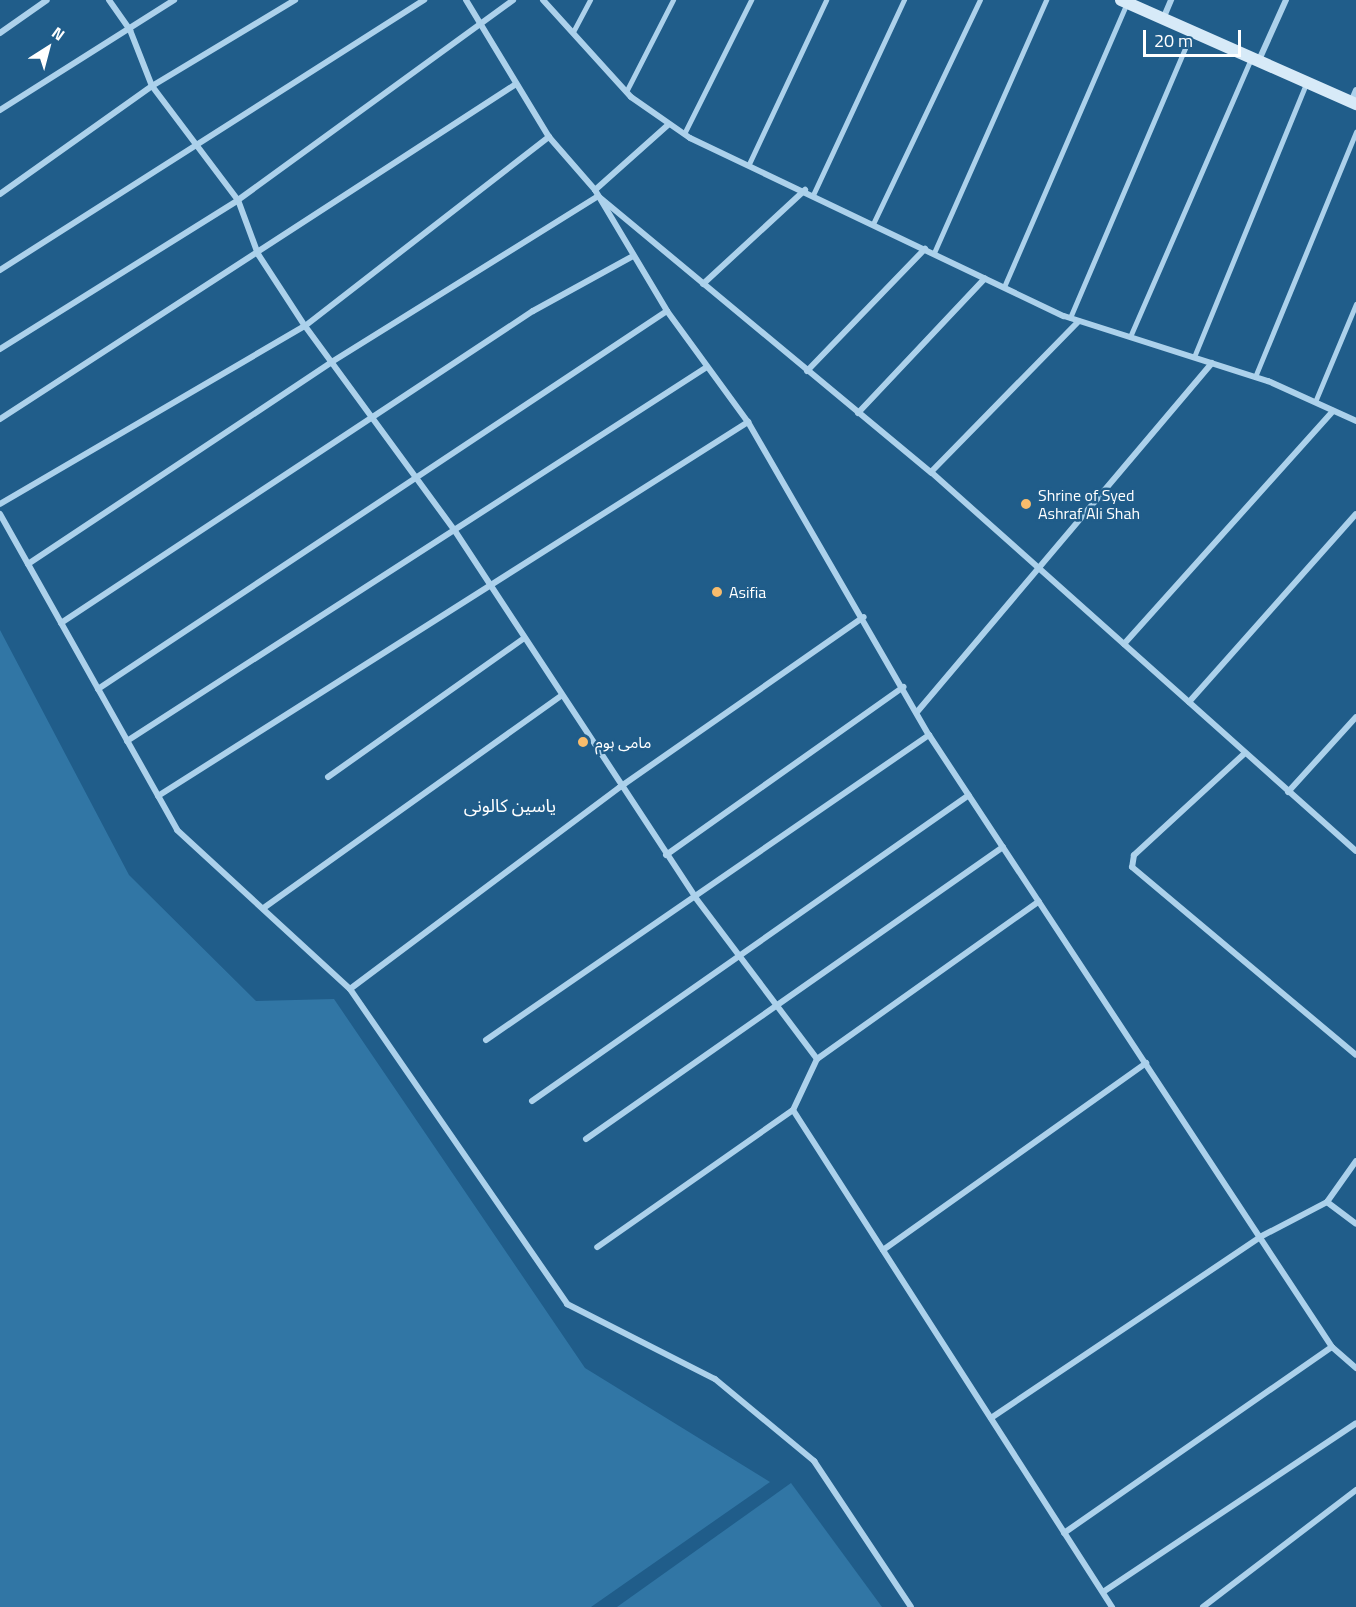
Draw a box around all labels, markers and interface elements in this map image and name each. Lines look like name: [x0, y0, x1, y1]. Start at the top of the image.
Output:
north arrow: [18, 18, 78, 78]
scale bar: [1146, 18, 1244, 56]
text: N: [47, 20, 70, 46]
text: 20 m: [1154, 27, 1193, 54]
place label: Shrine of Syed Ashraf Ali Shah: [1038, 485, 1140, 523]
marker: Shrine of Syed Ashraf Ali Shah: [1019, 497, 1033, 511]
place label: Asifia: [729, 582, 766, 602]
marker: Asifia: [710, 585, 724, 599]
place label: مامی ہوم: [595, 732, 651, 752]
marker: مامی ہوم: [576, 735, 590, 749]
district label: یاسین کالونی: [464, 795, 556, 817]

